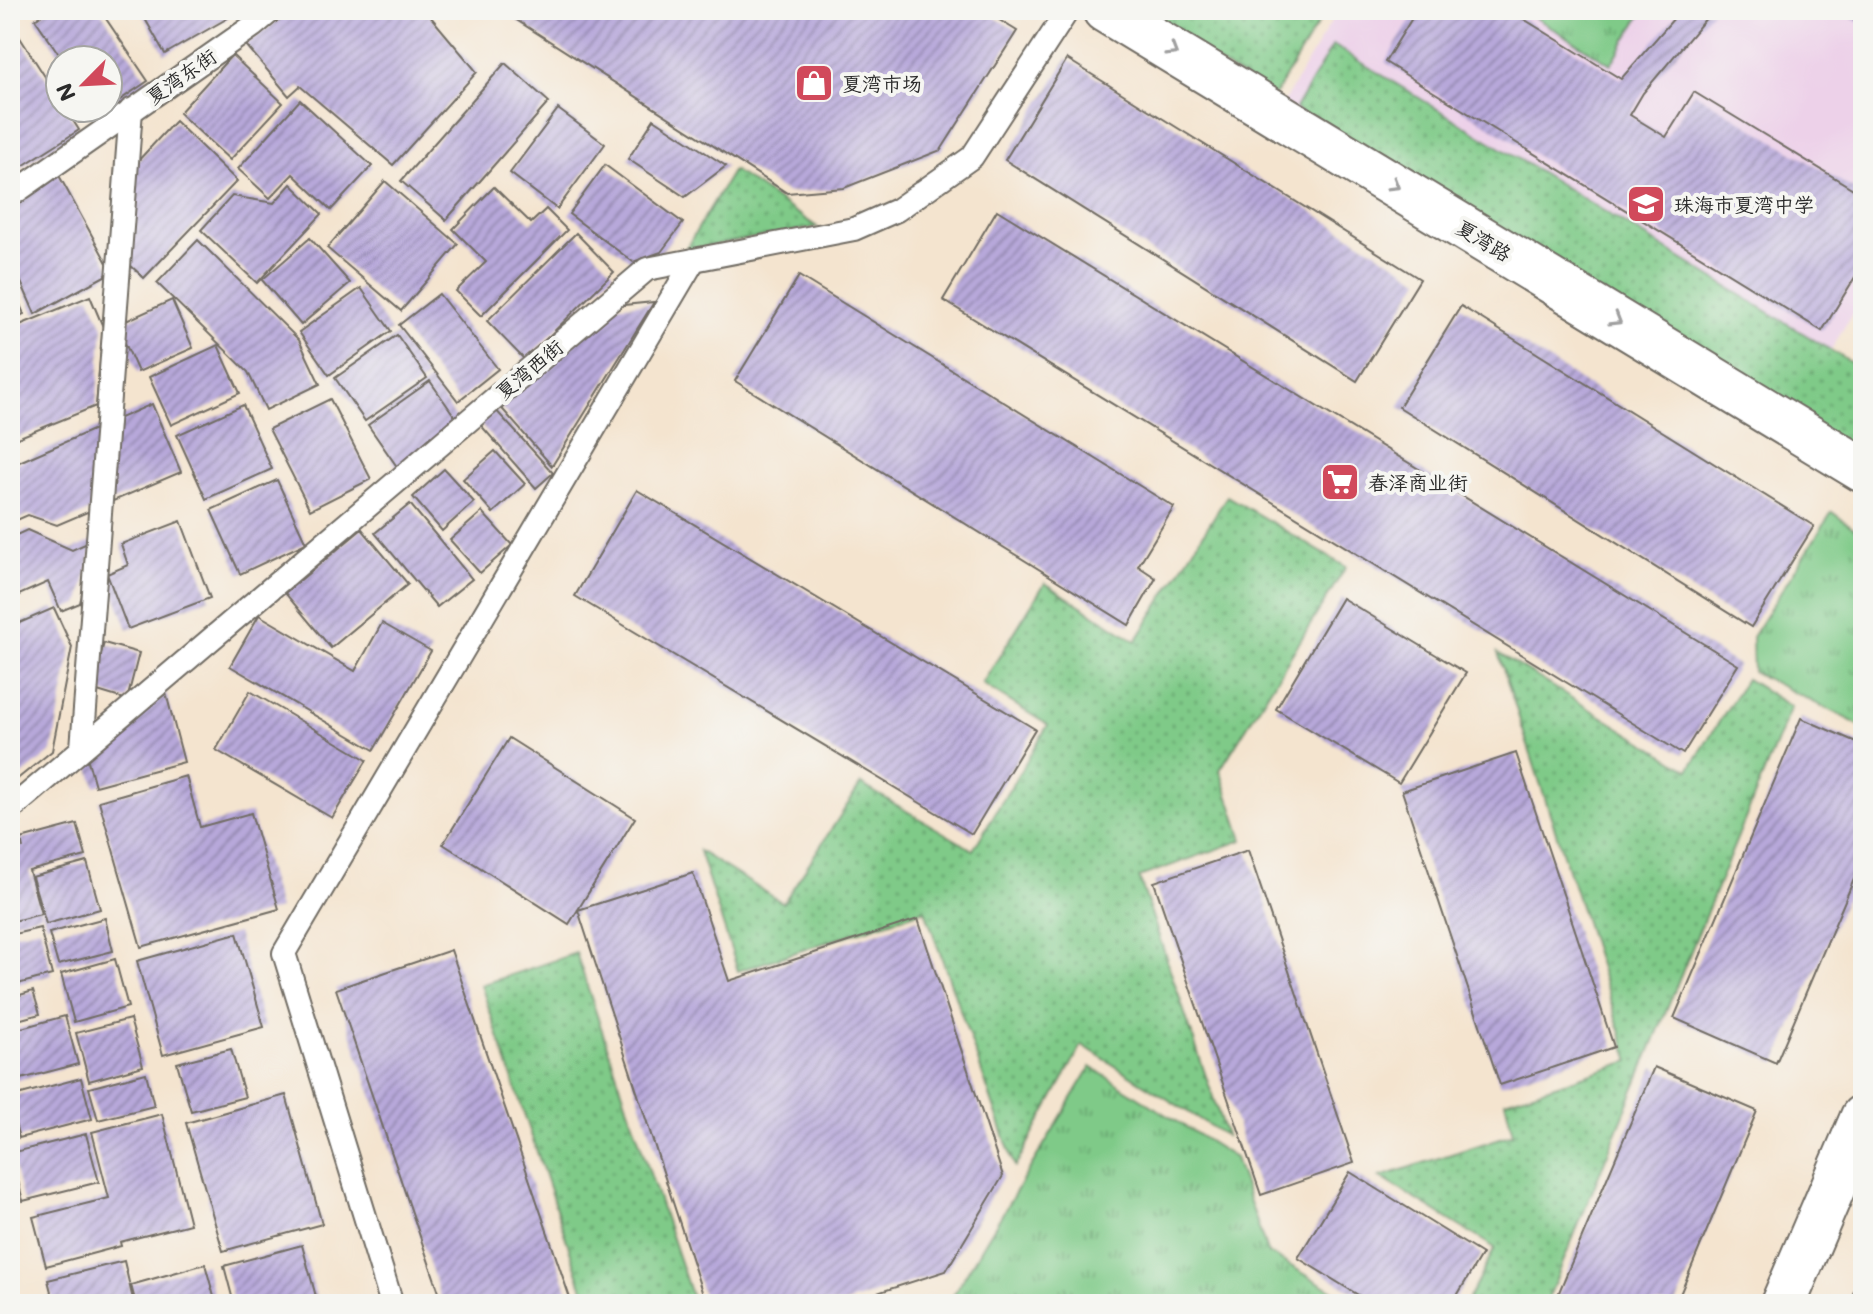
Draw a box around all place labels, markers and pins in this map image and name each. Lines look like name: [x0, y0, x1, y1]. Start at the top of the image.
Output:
shop icon: 夏湾市场: [793, 62, 835, 104]
place label: 夏湾市场: [842, 70, 922, 96]
school or university icon: 珠海市夏湾中学: [1625, 183, 1667, 225]
place label: 珠海市夏湾中学: [1674, 191, 1814, 217]
supermarket icon: 春泽商业街: [1319, 461, 1361, 503]
place label: 春泽商业街: [1368, 469, 1468, 495]

